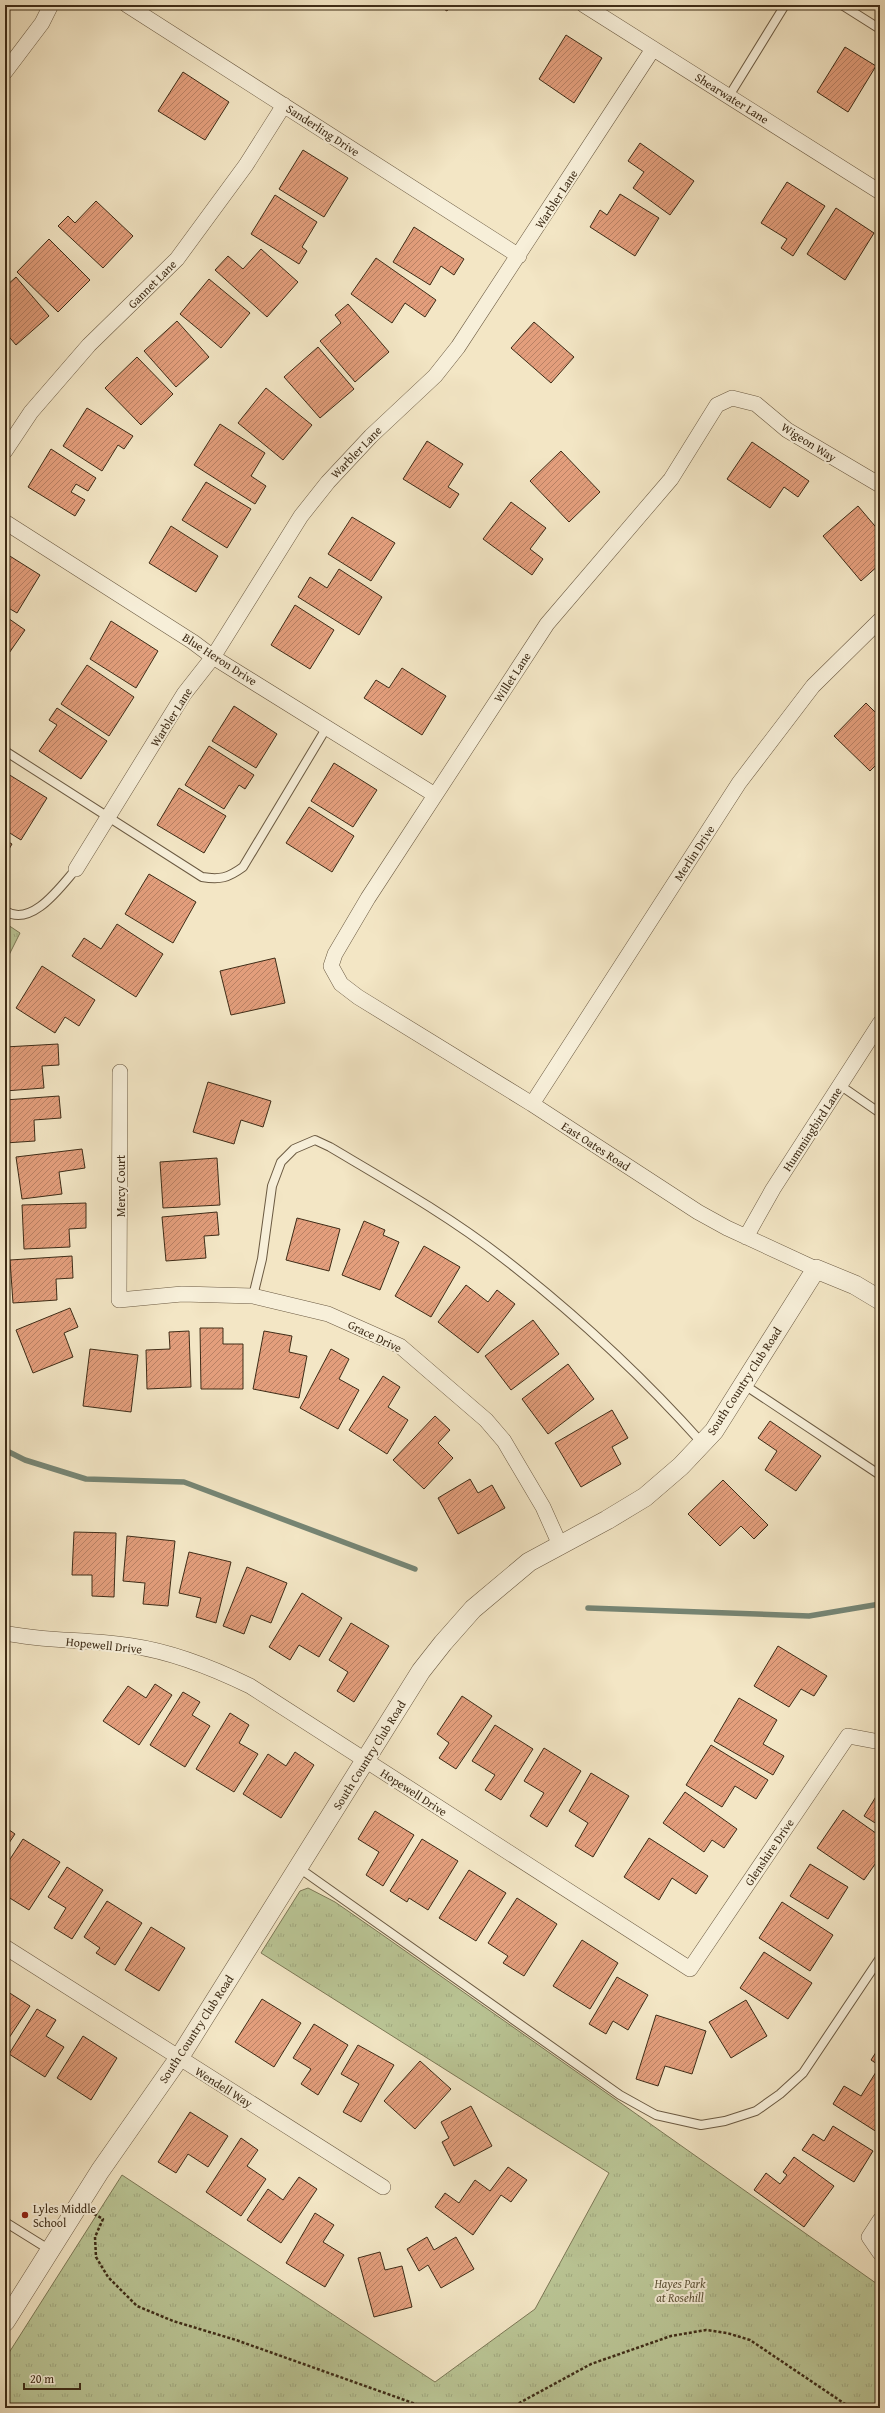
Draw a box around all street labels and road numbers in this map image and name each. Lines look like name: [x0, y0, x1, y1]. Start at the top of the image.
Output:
street label: Shearwater Lane: [692, 68, 773, 128]
street label: Sanderling Drive: [283, 100, 363, 160]
street label: Warbler Lane: [531, 166, 582, 232]
street label: Gannet Lane: [124, 256, 180, 312]
street label: Wigeon Way: [778, 418, 840, 466]
street label: Warbler Lane: [327, 422, 386, 482]
street label: Blue Heron Drive: [179, 629, 261, 690]
street label: Willet Lane: [489, 648, 535, 705]
street label: Warbler Lane: [146, 684, 196, 750]
street label: Merlin Drive: [670, 821, 719, 884]
street label: Hummingbird Lane: [778, 1083, 846, 1175]
street label: East Oates Road: [558, 1117, 634, 1175]
street label: Mercy Court: [112, 1154, 129, 1217]
street label: Grace Drive: [345, 1316, 405, 1357]
street label: South Country Club Road: [703, 1323, 786, 1439]
street label: Hopewell Drive: [65, 1633, 143, 1657]
street label: South Country Club Road: [328, 1697, 410, 1813]
street label: Hopewell Drive: [377, 1764, 451, 1820]
street label: Glenshire Drive: [740, 1815, 798, 1889]
street label: South Country Club Road: [155, 1971, 238, 2087]
street label: Wendell Way: [192, 2063, 256, 2111]

